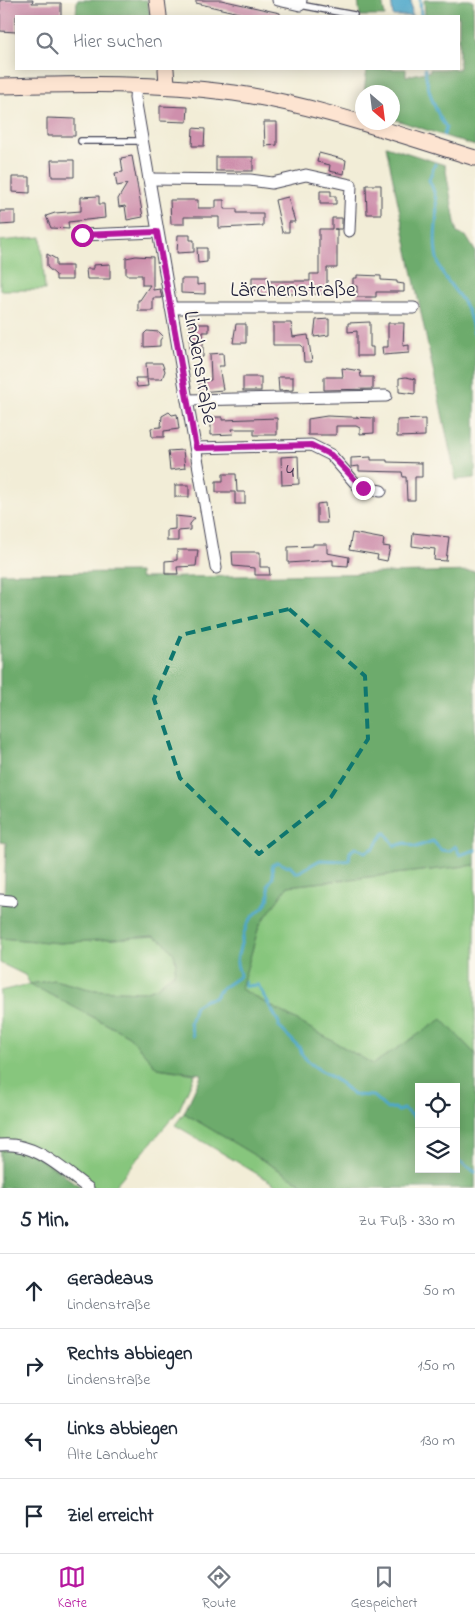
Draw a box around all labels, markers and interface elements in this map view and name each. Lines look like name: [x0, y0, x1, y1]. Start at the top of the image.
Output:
search box: [15, 15, 460, 70]
icon: search: [33, 29, 61, 57]
text: Hier suchen: [73, 29, 162, 56]
north arrow: [355, 85, 400, 130]
route start: [71, 224, 94, 247]
street label: Lärchenstraße: [230, 275, 356, 307]
street label: Lindenstraße: [173, 308, 225, 427]
house number: 4: [286, 458, 294, 487]
route end: [352, 477, 375, 500]
map controls: [415, 1083, 460, 1173]
button: locate: [415, 1083, 460, 1128]
button: layers: [415, 1128, 460, 1173]
text: 5 Min.: [20, 1206, 68, 1236]
text: Zu Fuß · 330 m: [358, 1209, 455, 1233]
text: Geradeaus: [67, 1266, 154, 1293]
icon: ahead: [20, 1277, 48, 1305]
text: 50 m: [423, 1279, 455, 1303]
text: Lindenstraße: [67, 1293, 150, 1317]
text: Rechts abbiegen: [67, 1341, 192, 1368]
icon: right: [20, 1352, 48, 1380]
text: 150 m: [417, 1354, 455, 1378]
text: Lindenstraße: [67, 1368, 150, 1392]
text: Links abbiegen: [67, 1416, 178, 1443]
icon: left: [20, 1427, 48, 1455]
text: 130 m: [420, 1429, 455, 1453]
text: Alte Landwehr: [67, 1443, 158, 1467]
icon: arrive: [20, 1502, 48, 1530]
text: Ziel erreicht: [67, 1503, 154, 1530]
tab: Karte: [57, 1563, 87, 1614]
tab: Route: [202, 1563, 236, 1614]
tab: Gespeichert: [351, 1563, 418, 1614]

